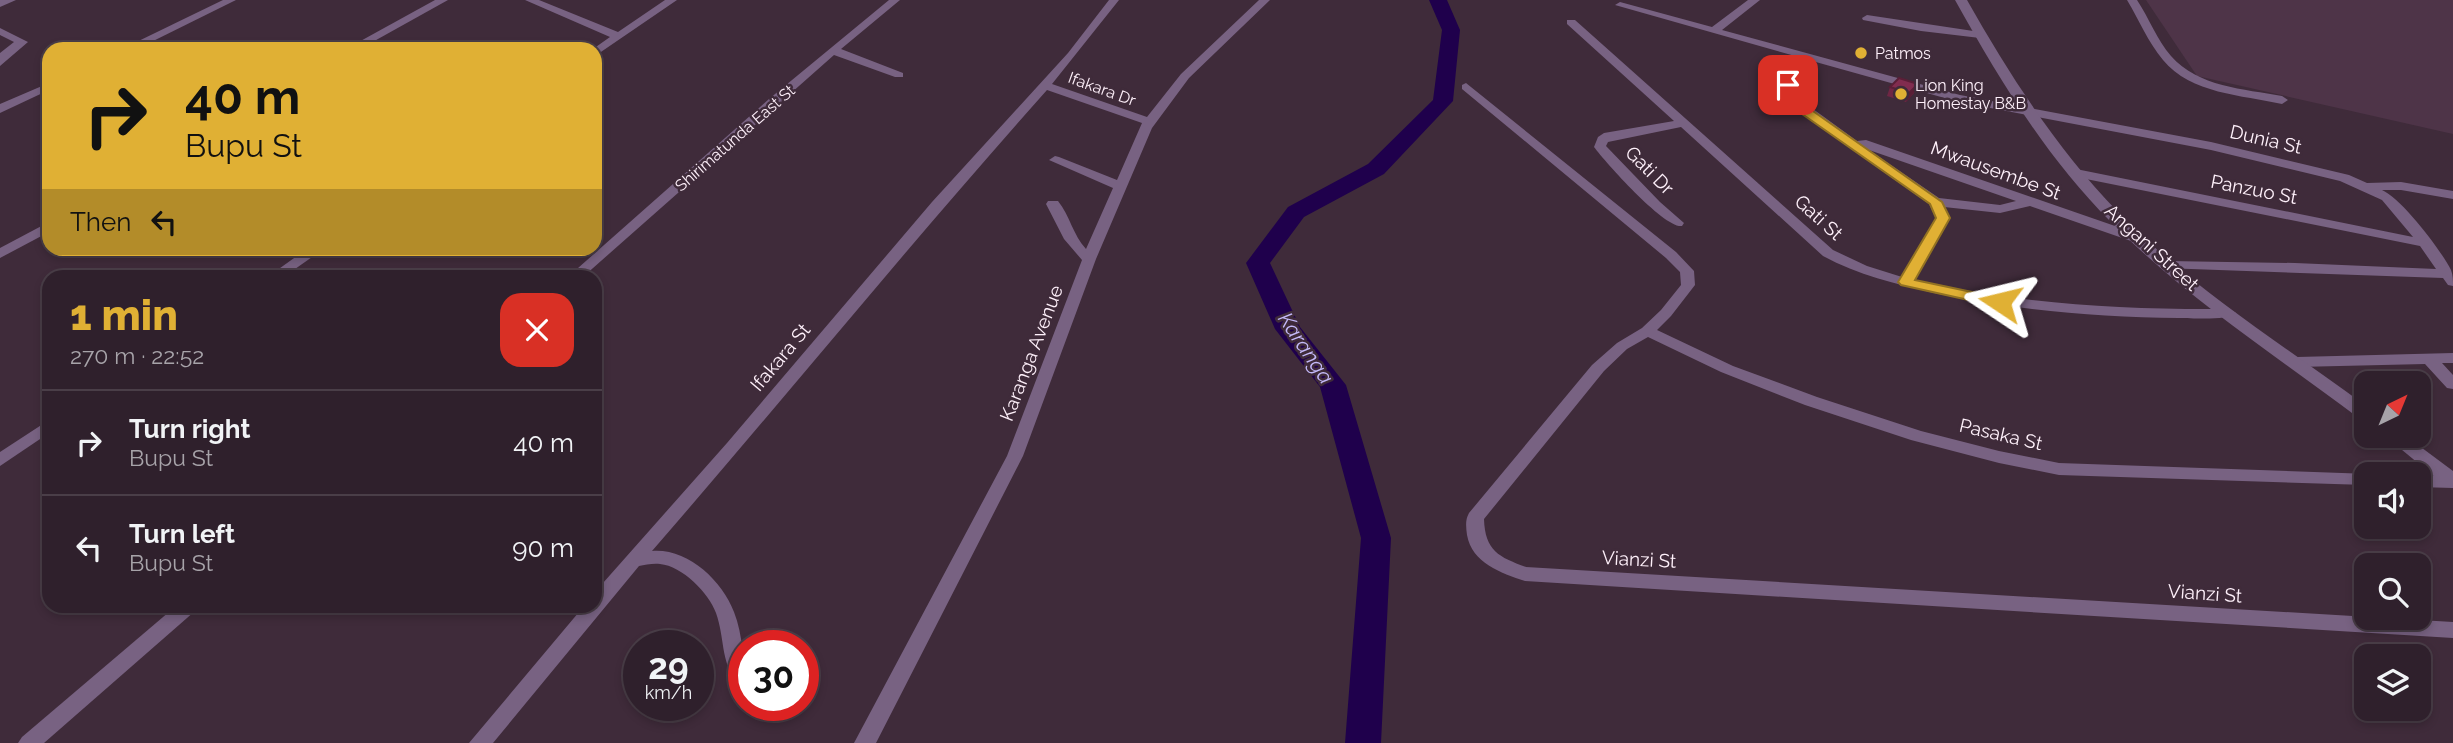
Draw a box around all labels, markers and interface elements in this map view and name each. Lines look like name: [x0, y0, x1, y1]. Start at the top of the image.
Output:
place label: Patmos: [1875, 44, 1931, 63]
marker: Patmos: [1853, 45, 1869, 61]
pin: [1758, 55, 1818, 115]
icon: arrive: [1769, 66, 1807, 104]
text: 40 m: [185, 68, 300, 125]
street label: Ifakara Dr: [1066, 68, 1139, 110]
icon: right: [70, 70, 161, 161]
place label: Lion King Homestay B&B: [1915, 76, 2026, 113]
street label: Shirimatunda East St: [671, 80, 799, 195]
marker: Lion King Homestay B&B: [1893, 86, 1909, 102]
street label: Dunia St: [2228, 120, 2305, 158]
text: Bupu St: [185, 127, 302, 164]
street label: Mwausembe St: [1928, 136, 2065, 204]
street label: Gati Dr: [1621, 141, 1679, 199]
street label: Panzuo St: [2209, 170, 2300, 208]
street label: Gati St: [1790, 190, 1848, 245]
street label: Angani Street: [2101, 199, 2204, 295]
icon: left: [145, 203, 183, 241]
text: Then: [70, 207, 131, 237]
position arrow: [1963, 265, 2037, 339]
street label: Karanga Avenue: [995, 282, 1067, 424]
text: 1 min: [70, 291, 178, 340]
button: close: [500, 293, 574, 367]
water label: Karanga: [1273, 307, 1339, 389]
street label: Ifakara St: [746, 318, 815, 395]
text: 270 m · 22:52: [70, 342, 204, 369]
north arrow: [2354, 371, 2431, 448]
map controls: [2354, 371, 2431, 721]
text: Turn right: [129, 414, 250, 444]
street label: Pasaka St: [1957, 414, 2045, 454]
icon: right: [70, 424, 108, 462]
text: 40 m: [513, 428, 574, 458]
text: Bupu St: [129, 444, 213, 471]
button: sound: [2354, 462, 2431, 539]
text: Turn left: [129, 519, 235, 549]
icon: left: [70, 529, 108, 567]
text: 90 m: [512, 533, 574, 563]
street label: Vianzi St: [1601, 546, 1677, 572]
text: Bupu St: [129, 549, 213, 576]
button: search: [2354, 553, 2431, 630]
street label: Vianzi St: [2167, 579, 2244, 607]
speed limit sign: 30: [728, 630, 819, 721]
button: layers: [2354, 644, 2431, 721]
text: 29: [648, 646, 689, 687]
text: km/h: [645, 682, 692, 703]

